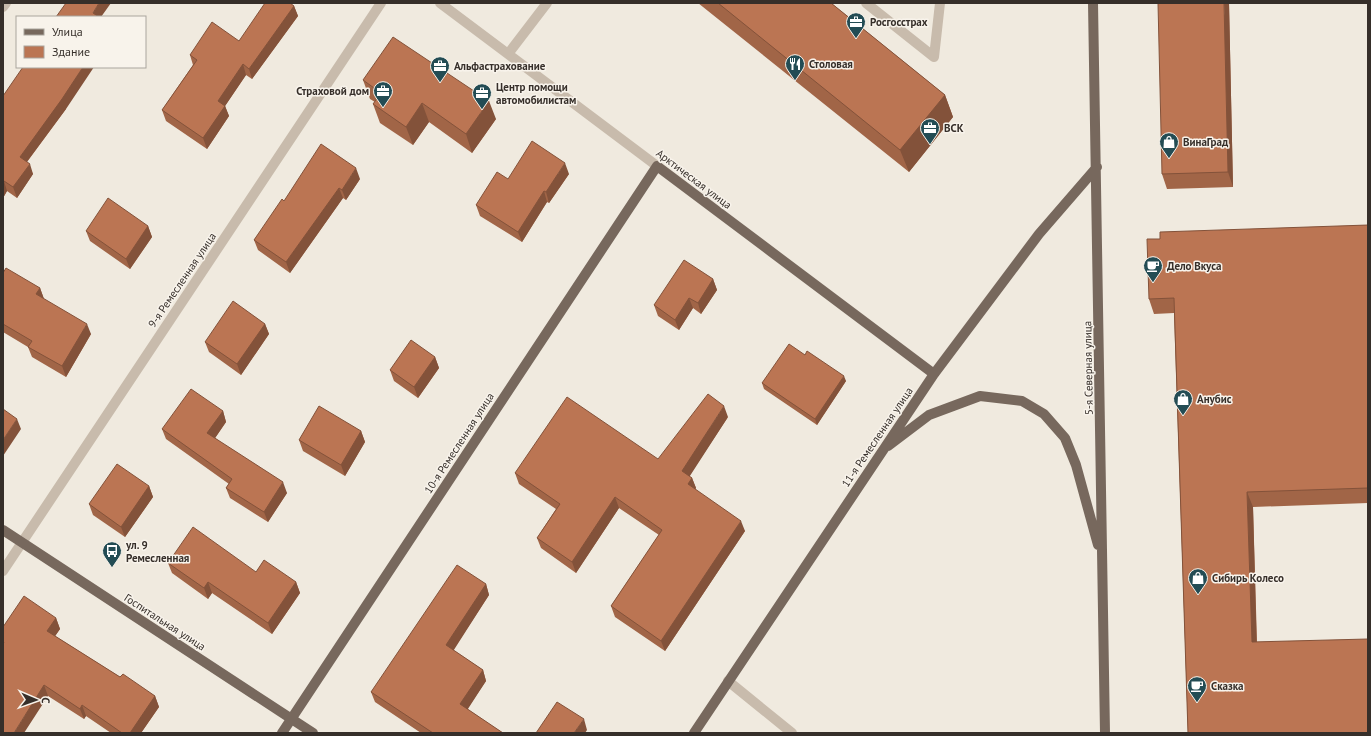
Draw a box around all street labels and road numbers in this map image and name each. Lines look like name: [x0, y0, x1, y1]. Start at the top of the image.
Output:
street label: Арктическая улица: [654, 146, 734, 212]
street label: 9-я Ремесленная улица: [145, 230, 219, 330]
street label: 5-я Северная улица: [1080, 321, 1096, 415]
street label: 11-я Ремесленная улица: [838, 384, 916, 490]
street label: 10-я Ремесленная улица: [421, 390, 497, 496]
street label: Госпитальная улица: [122, 590, 208, 654]

